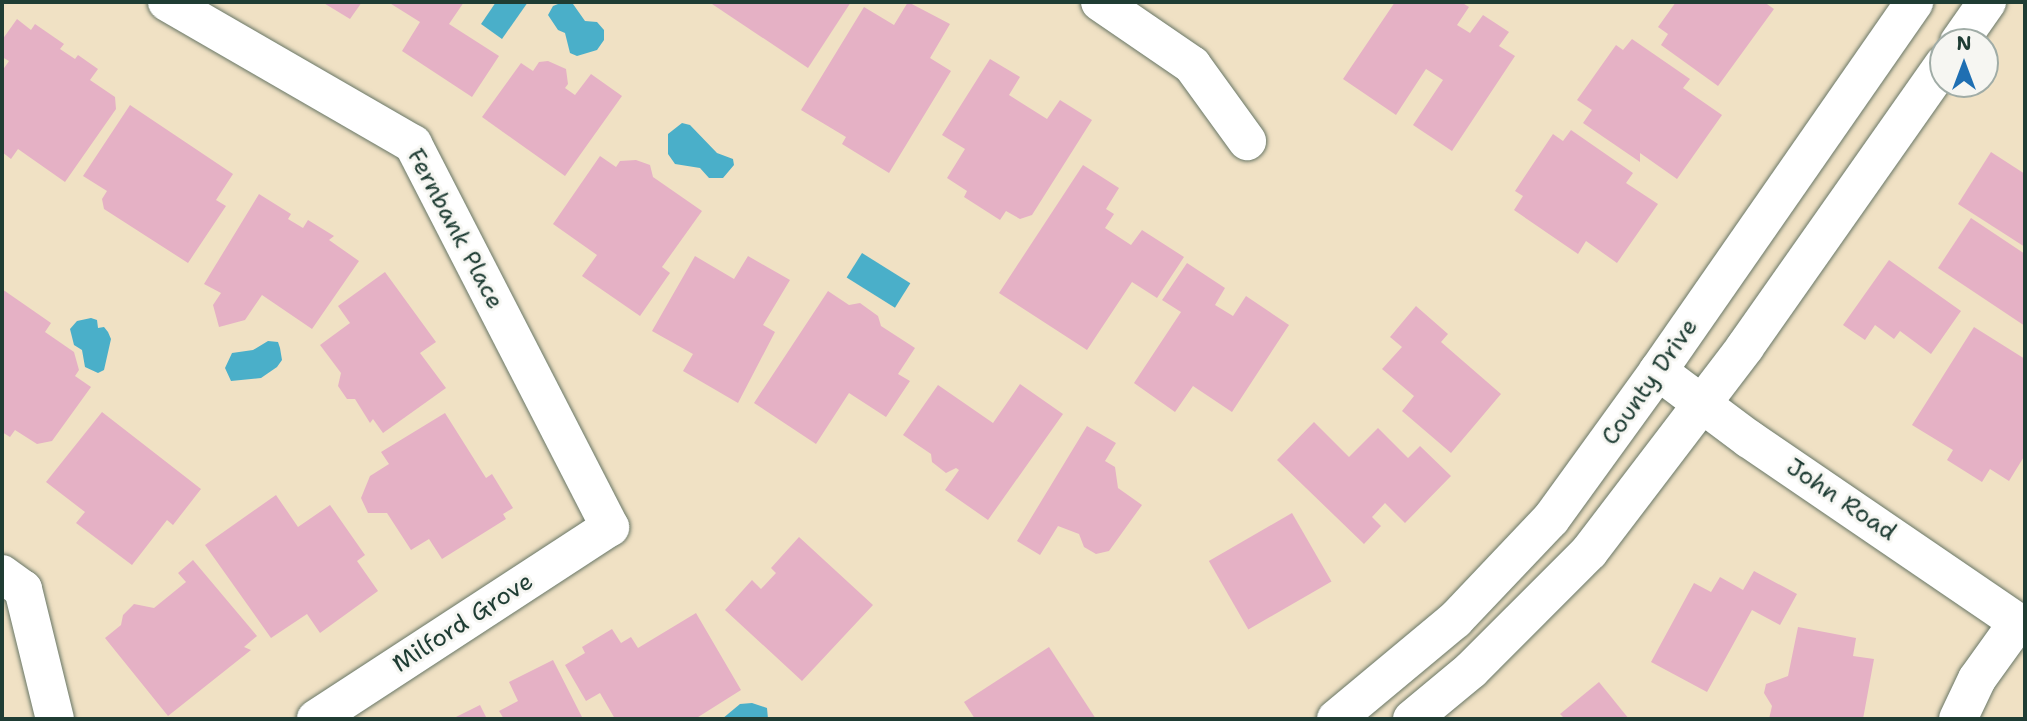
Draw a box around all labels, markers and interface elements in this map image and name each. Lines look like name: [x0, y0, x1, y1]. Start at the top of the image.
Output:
north arrow: [1929, 28, 1999, 98]
text: N: [1956, 31, 1972, 56]
street label: Fernbank Place: [401, 144, 509, 314]
street label: County Drive: [1596, 313, 1704, 451]
street label: John Road: [1781, 453, 1901, 547]
street label: Milford Grove: [388, 567, 538, 679]

